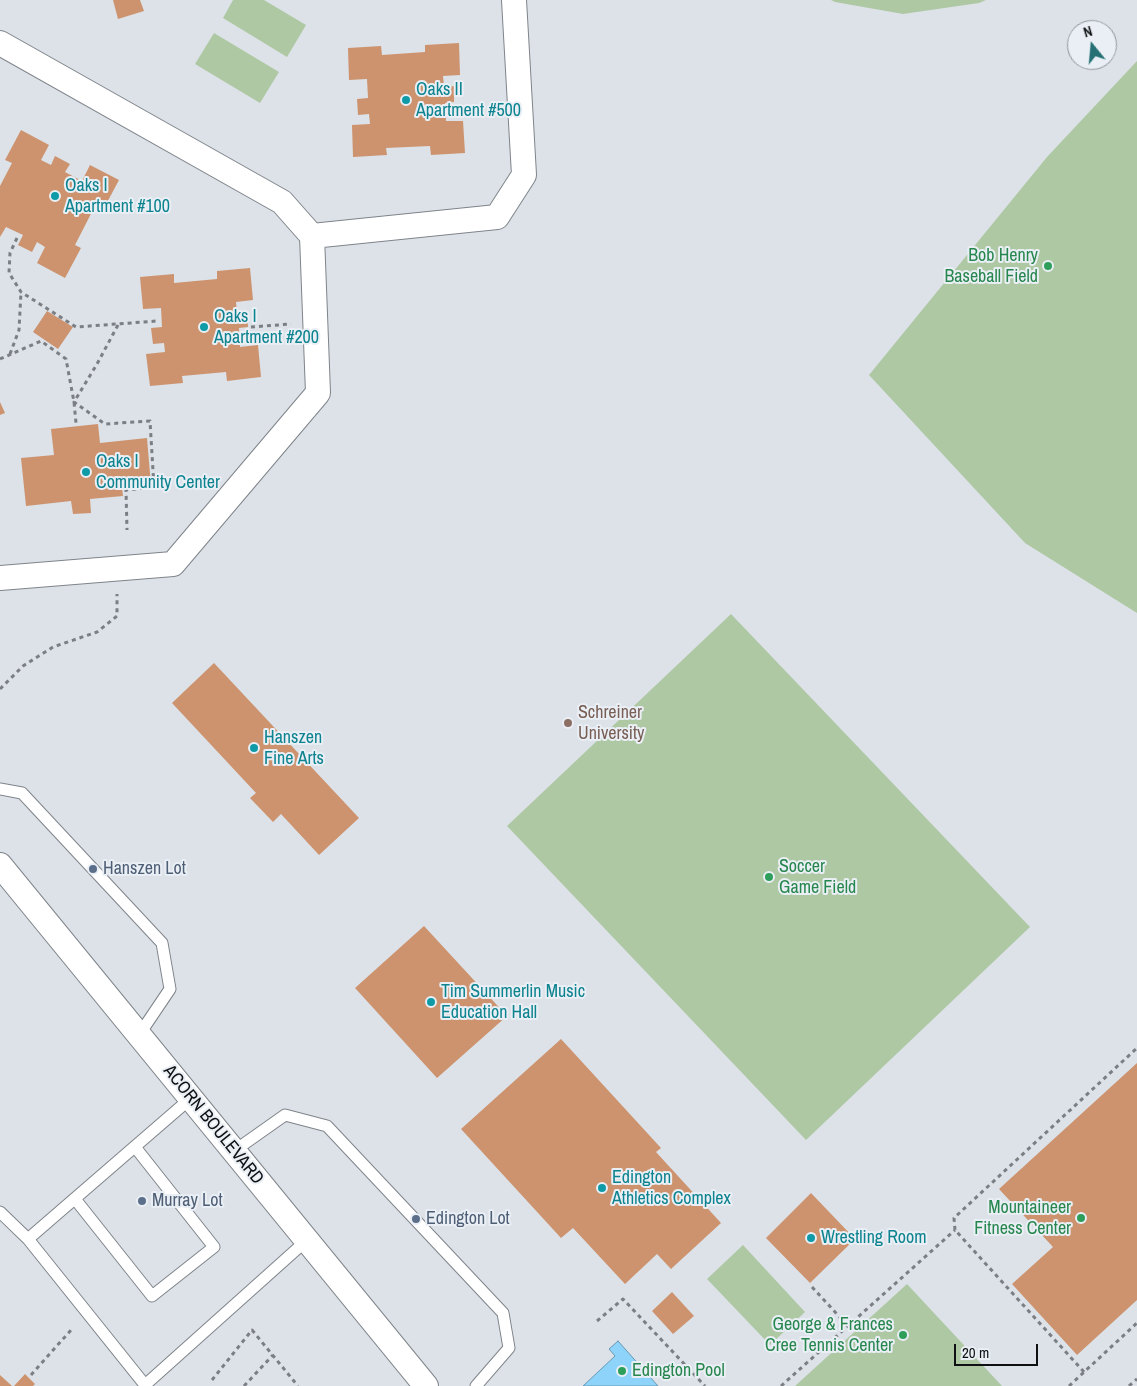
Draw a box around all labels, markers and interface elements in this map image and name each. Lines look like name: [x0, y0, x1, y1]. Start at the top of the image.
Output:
north arrow: [1067, 20, 1117, 70]
text: N: [1081, 22, 1094, 41]
place label: Oaks II Apartment #500: [416, 79, 521, 122]
marker: Oaks II Apartment #500: [400, 94, 412, 106]
place label: Oaks I Apartment #100: [65, 175, 170, 218]
marker: Oaks I Apartment #100: [49, 190, 61, 202]
place label: Bob Henry Baseball Field: [944, 245, 1038, 288]
marker: Bob Henry Baseball Field: [1042, 260, 1054, 272]
place label: Oaks I Apartment #200: [214, 306, 319, 348]
marker: Oaks I Apartment #200: [198, 321, 210, 333]
place label: Oaks I Community Center: [96, 451, 220, 494]
marker: Oaks I Community Center: [80, 466, 92, 478]
place label: Schreiner University: [578, 702, 644, 744]
marker: Schreiner University: [562, 717, 574, 729]
place label: Hanszen Fine Arts: [264, 727, 324, 770]
marker: Hanszen Fine Arts: [248, 742, 260, 754]
place label: Soccer Game Field: [779, 856, 856, 899]
place label: Hanszen Lot: [103, 858, 186, 880]
marker: Hanszen Lot: [87, 863, 99, 875]
marker: Soccer Game Field: [763, 871, 775, 883]
place label: Tim Summerlin Music Education Hall: [441, 981, 585, 1024]
marker: Tim Summerlin Music Education Hall: [425, 996, 437, 1008]
street label: ACORN BOULEVARD: [158, 1061, 268, 1189]
place label: Edington Athletics Complex: [612, 1167, 731, 1210]
marker: Edington Athletics Complex: [596, 1182, 608, 1194]
place label: Murray Lot: [152, 1190, 223, 1212]
marker: Murray Lot: [136, 1195, 148, 1207]
place label: Mountaineer Fitness Center: [974, 1197, 1071, 1240]
place label: Edington Lot: [426, 1208, 510, 1230]
marker: Mountaineer Fitness Center: [1075, 1212, 1087, 1224]
marker: Edington Lot: [410, 1213, 422, 1225]
place label: Wrestling Room: [821, 1227, 927, 1249]
marker: Wrestling Room: [805, 1232, 817, 1244]
place label: George & Frances Cree Tennis Center: [765, 1314, 893, 1356]
marker: George & Frances Cree Tennis Center: [897, 1329, 909, 1341]
scale bar: [957, 1334, 1041, 1366]
text: 20 m: [962, 1342, 989, 1363]
place label: Edington Pool: [632, 1360, 725, 1382]
marker: Edington Pool: [616, 1365, 628, 1377]

